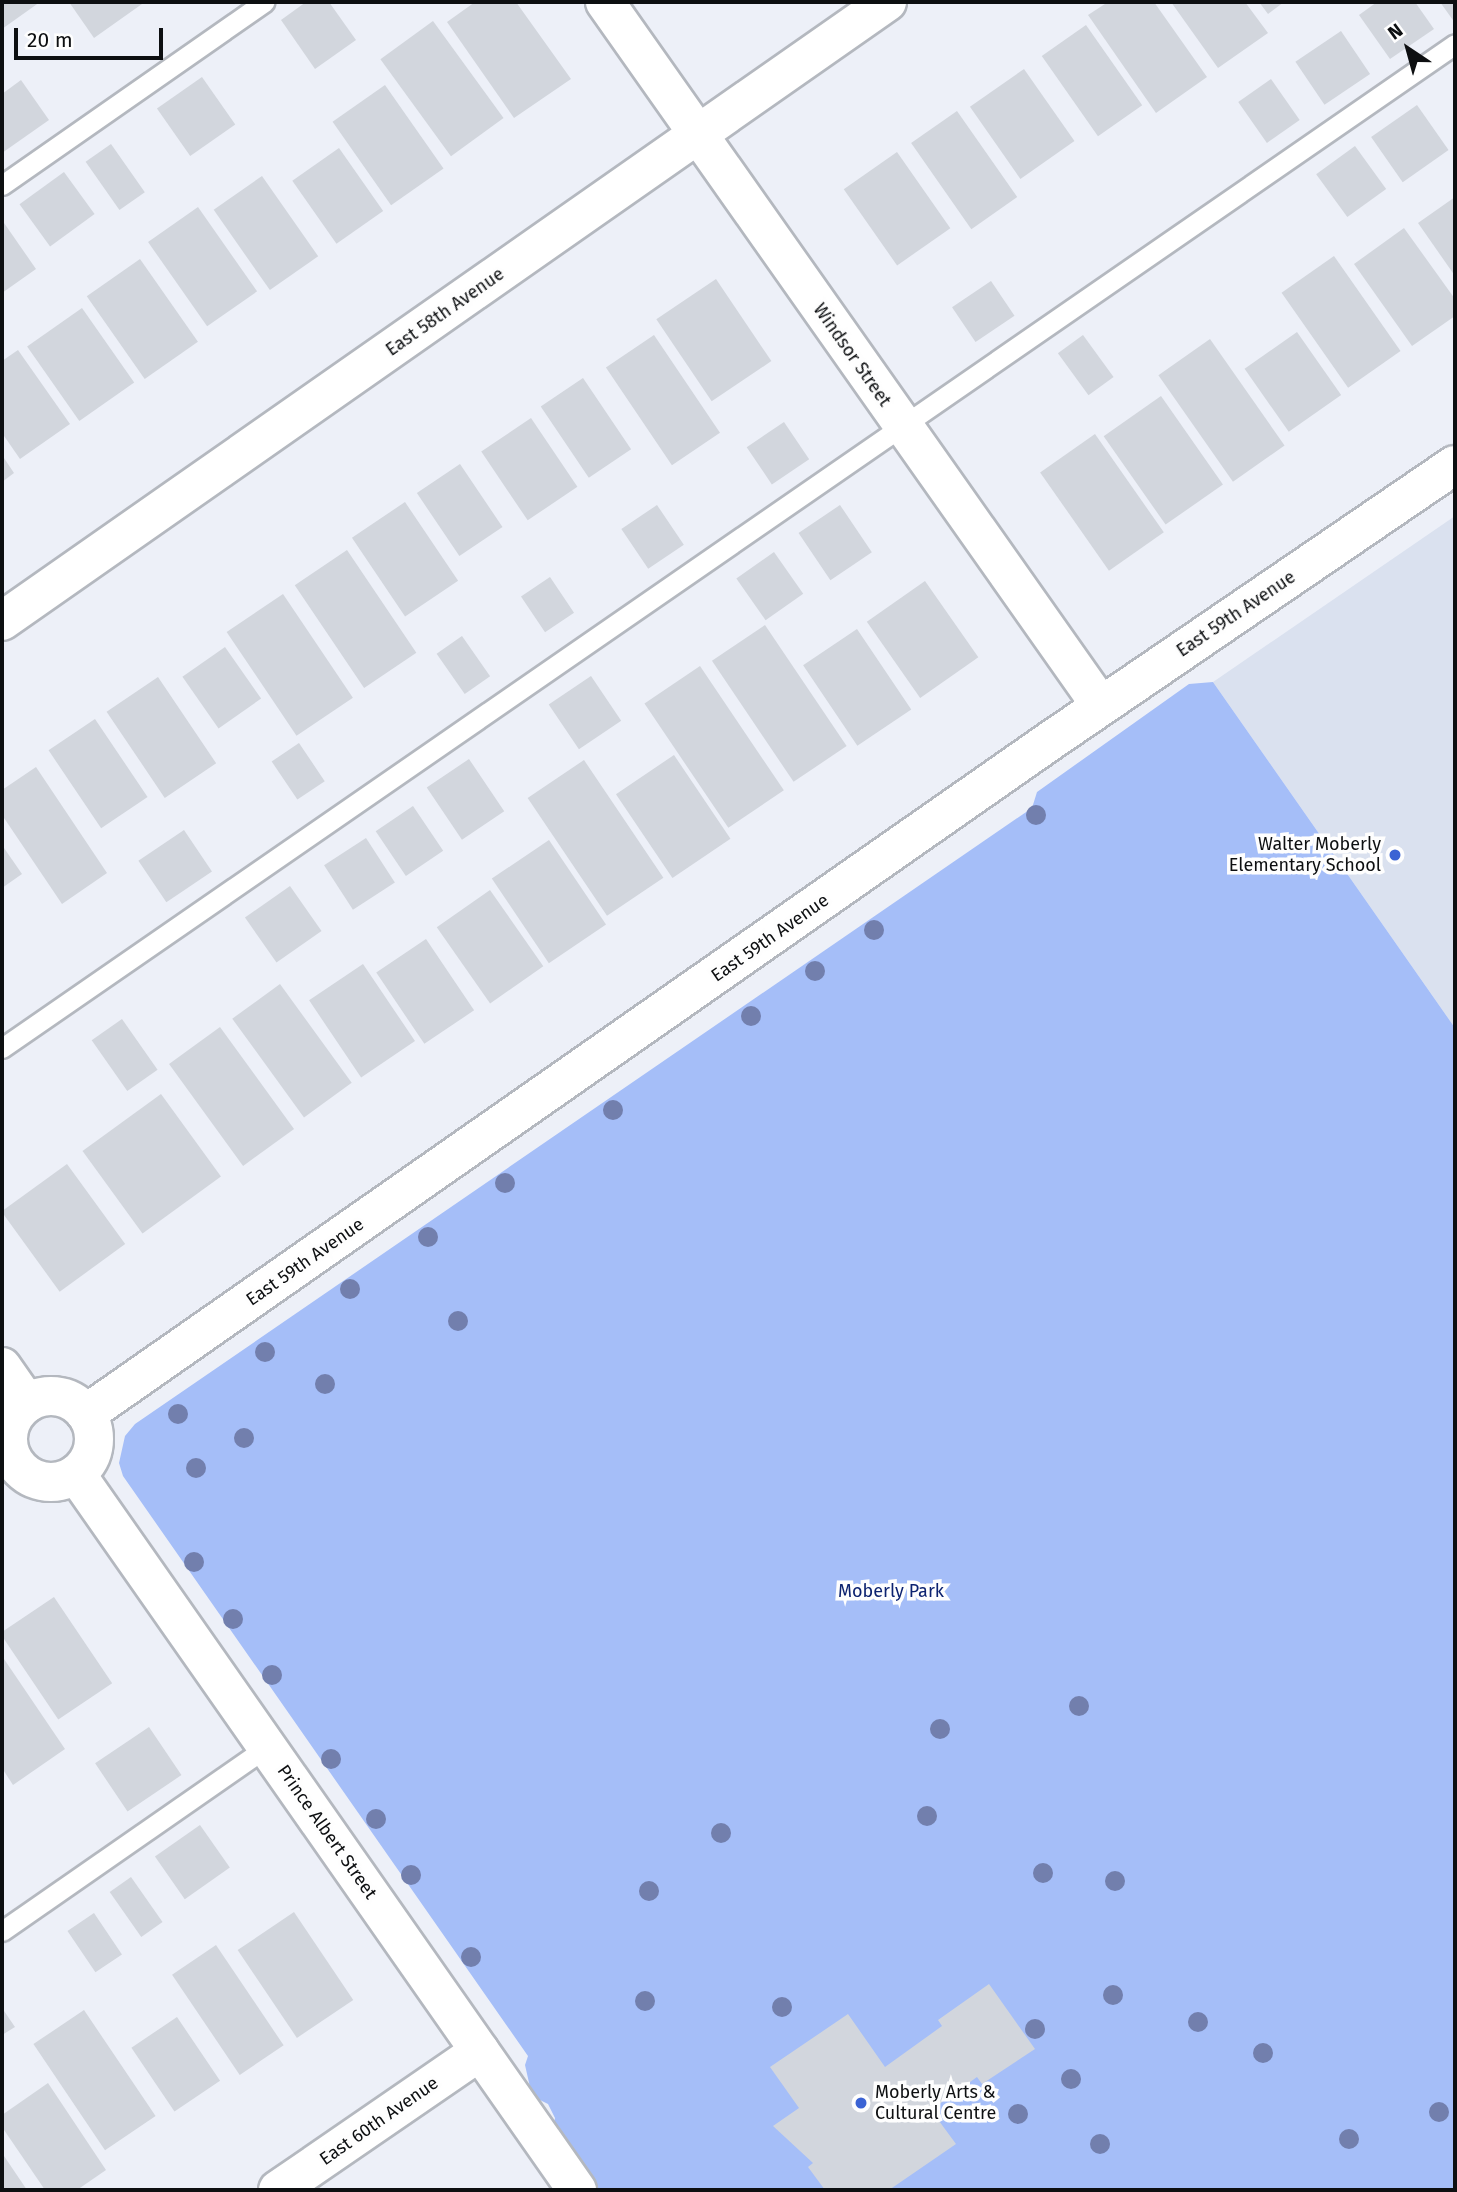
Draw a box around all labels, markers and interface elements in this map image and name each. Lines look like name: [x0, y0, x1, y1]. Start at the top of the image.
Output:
scale bar: [18, 14, 166, 58]
north arrow: [1373, 14, 1443, 84]
text: N: [1383, 19, 1407, 45]
text: 20 m: [27, 27, 73, 53]
street label: East 58th Avenue: [382, 263, 508, 361]
street label: Windsor Street: [809, 299, 895, 411]
street label: East 59th Avenue: [1173, 566, 1299, 662]
place label: Walter Moberly Elementary School: [1229, 834, 1381, 876]
marker: Walter Moberly Elementary School: [1387, 847, 1403, 863]
street label: East 59th Avenue: [707, 889, 833, 987]
street label: East 59th Avenue: [242, 1213, 368, 1311]
park label: Moberly Park: [838, 1580, 944, 1602]
street label: Prince Albert Street: [273, 1761, 381, 1903]
street label: East 60th Avenue: [316, 2072, 442, 2170]
place label: Moberly Arts & Cultural Centre: [875, 2082, 996, 2124]
marker: Moberly Arts & Cultural Centre: [853, 2095, 869, 2111]

